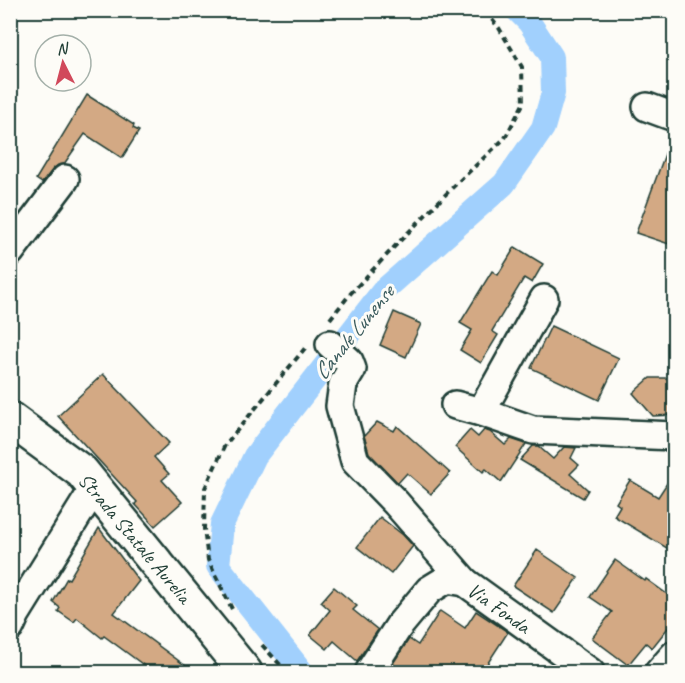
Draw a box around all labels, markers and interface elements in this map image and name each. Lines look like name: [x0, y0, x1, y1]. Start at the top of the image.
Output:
north arrow: [33, 33, 93, 93]
text: N: [56, 38, 71, 60]
water label: Canale Lunense: [307, 278, 402, 385]
street label: Strada Statale Aurelia: [73, 467, 199, 610]
street label: Via Fonda: [462, 577, 537, 640]

